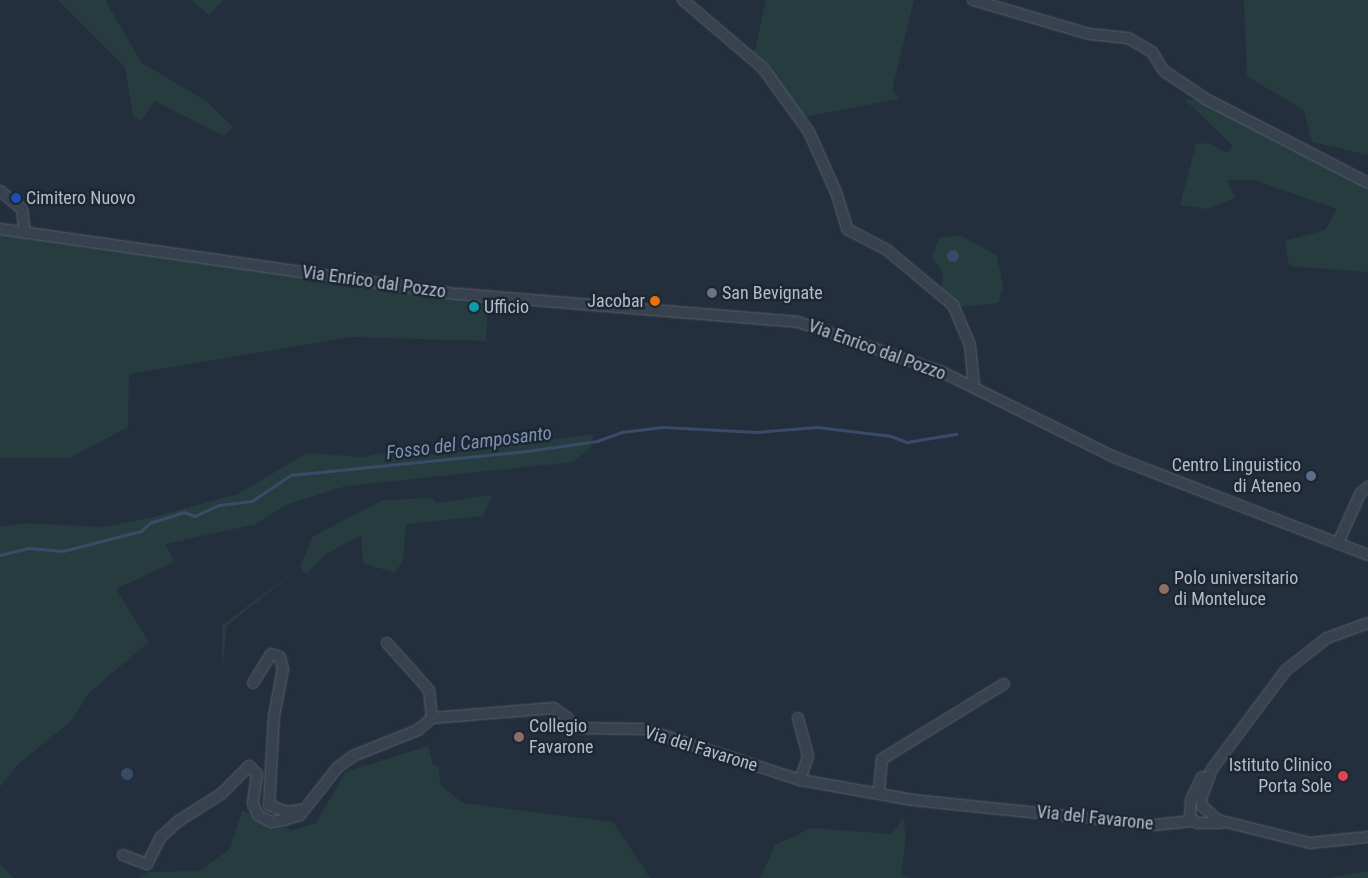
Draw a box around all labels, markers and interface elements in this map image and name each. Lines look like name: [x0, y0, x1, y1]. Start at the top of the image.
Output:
place label: Cimitero Nuovo: [26, 187, 136, 209]
marker: Cimitero Nuovo: [10, 192, 22, 204]
street label: Via Enrico dal Pozzo: [301, 261, 447, 303]
place label: San Bevignate: [722, 282, 823, 304]
marker: San Bevignate: [706, 287, 718, 299]
place label: Jacobar: [587, 290, 645, 312]
marker: Jacobar: [649, 295, 661, 307]
place label: Ufficio: [484, 296, 529, 318]
marker: Ufficio: [468, 301, 480, 313]
street label: Via Enrico dal Pozzo: [805, 315, 949, 385]
water label: Fosso del Camposanto: [385, 422, 553, 464]
place label: Centro Linguistico di Ateneo: [1172, 455, 1301, 498]
marker: Centro Linguistico di Ateneo: [1305, 470, 1317, 482]
place label: Polo universitario di Monteluce: [1174, 568, 1298, 610]
marker: Polo universitario di Monteluce: [1158, 583, 1170, 595]
place label: Collegio Favarone: [529, 716, 594, 759]
street label: Via del Favarone: [642, 722, 760, 776]
marker: Collegio Favarone: [513, 731, 525, 743]
place label: Istituto Clinico Porta Sole: [1229, 755, 1332, 798]
marker: Istituto Clinico Porta Sole: [1336, 769, 1350, 783]
street label: Via del Favarone: [1036, 801, 1154, 835]

